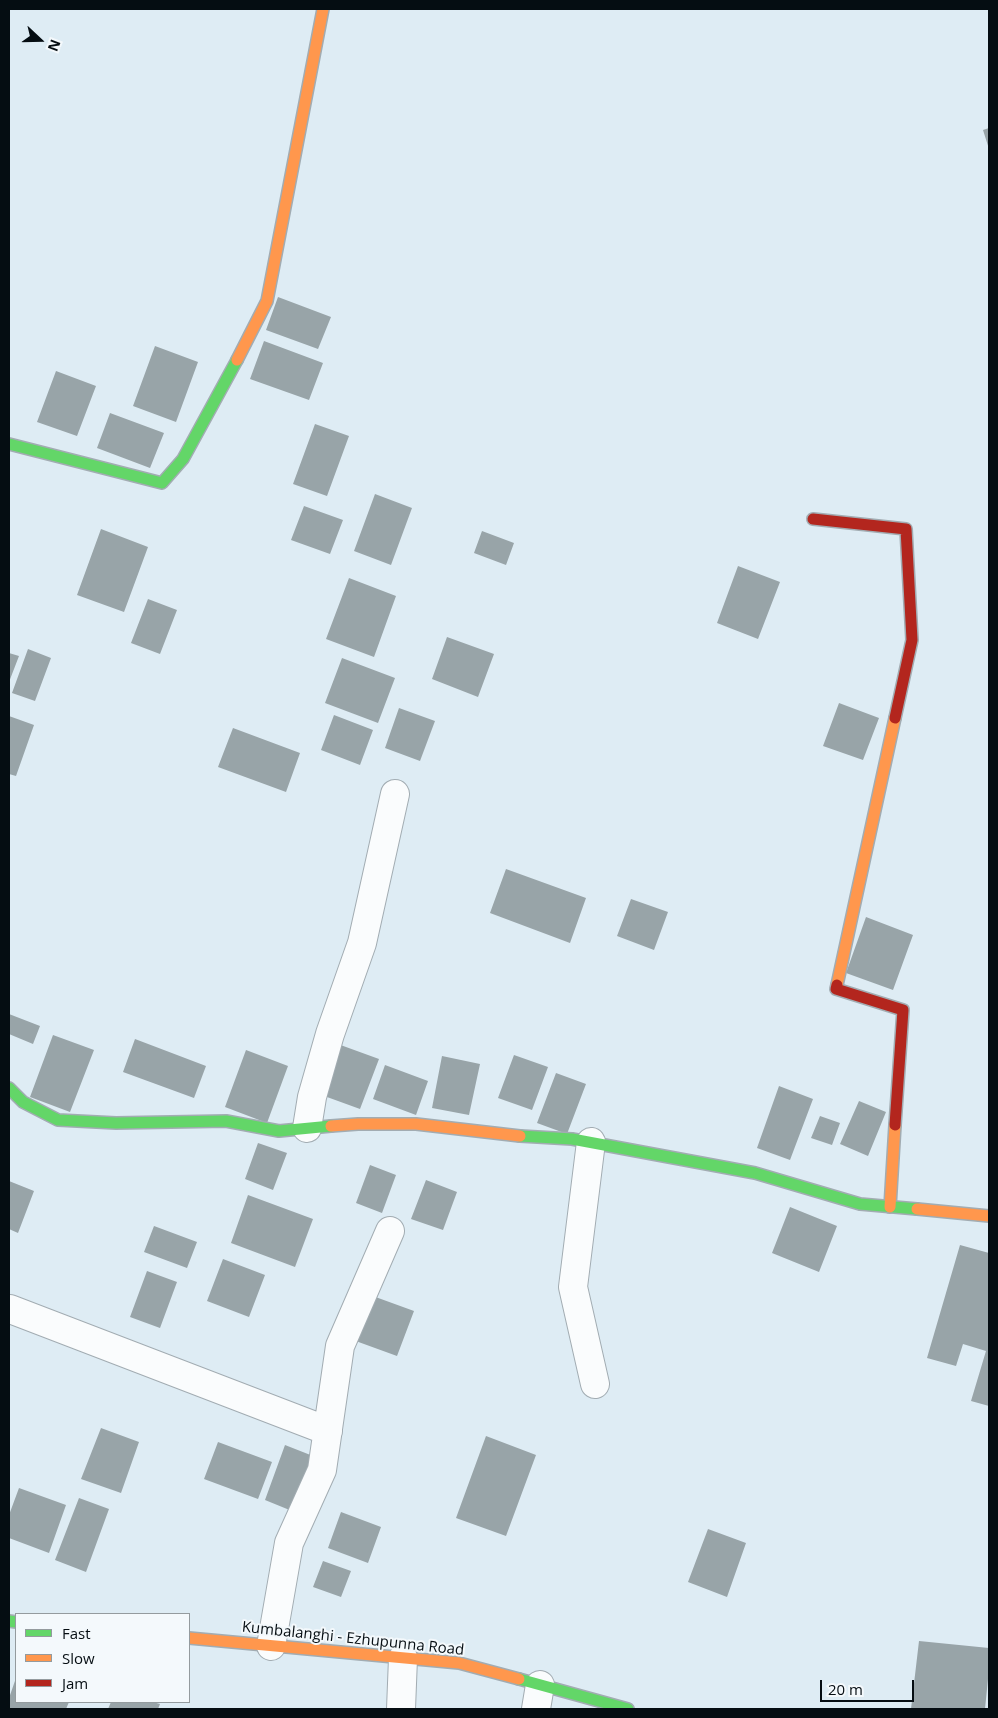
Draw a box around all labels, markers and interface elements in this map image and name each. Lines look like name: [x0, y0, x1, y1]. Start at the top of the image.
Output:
north arrow: [15, 15, 65, 65]
text: N: [44, 37, 65, 54]
legend: [15, 1613, 190, 1703]
street label: Kumbalanghi - Ezhupunna Road: [241, 1618, 465, 1660]
text: Fast: [62, 1623, 91, 1643]
text: Slow: [62, 1648, 95, 1668]
scale bar: [823, 1670, 917, 1702]
text: Jam: [62, 1673, 88, 1693]
text: 20 m: [828, 1679, 863, 1699]

